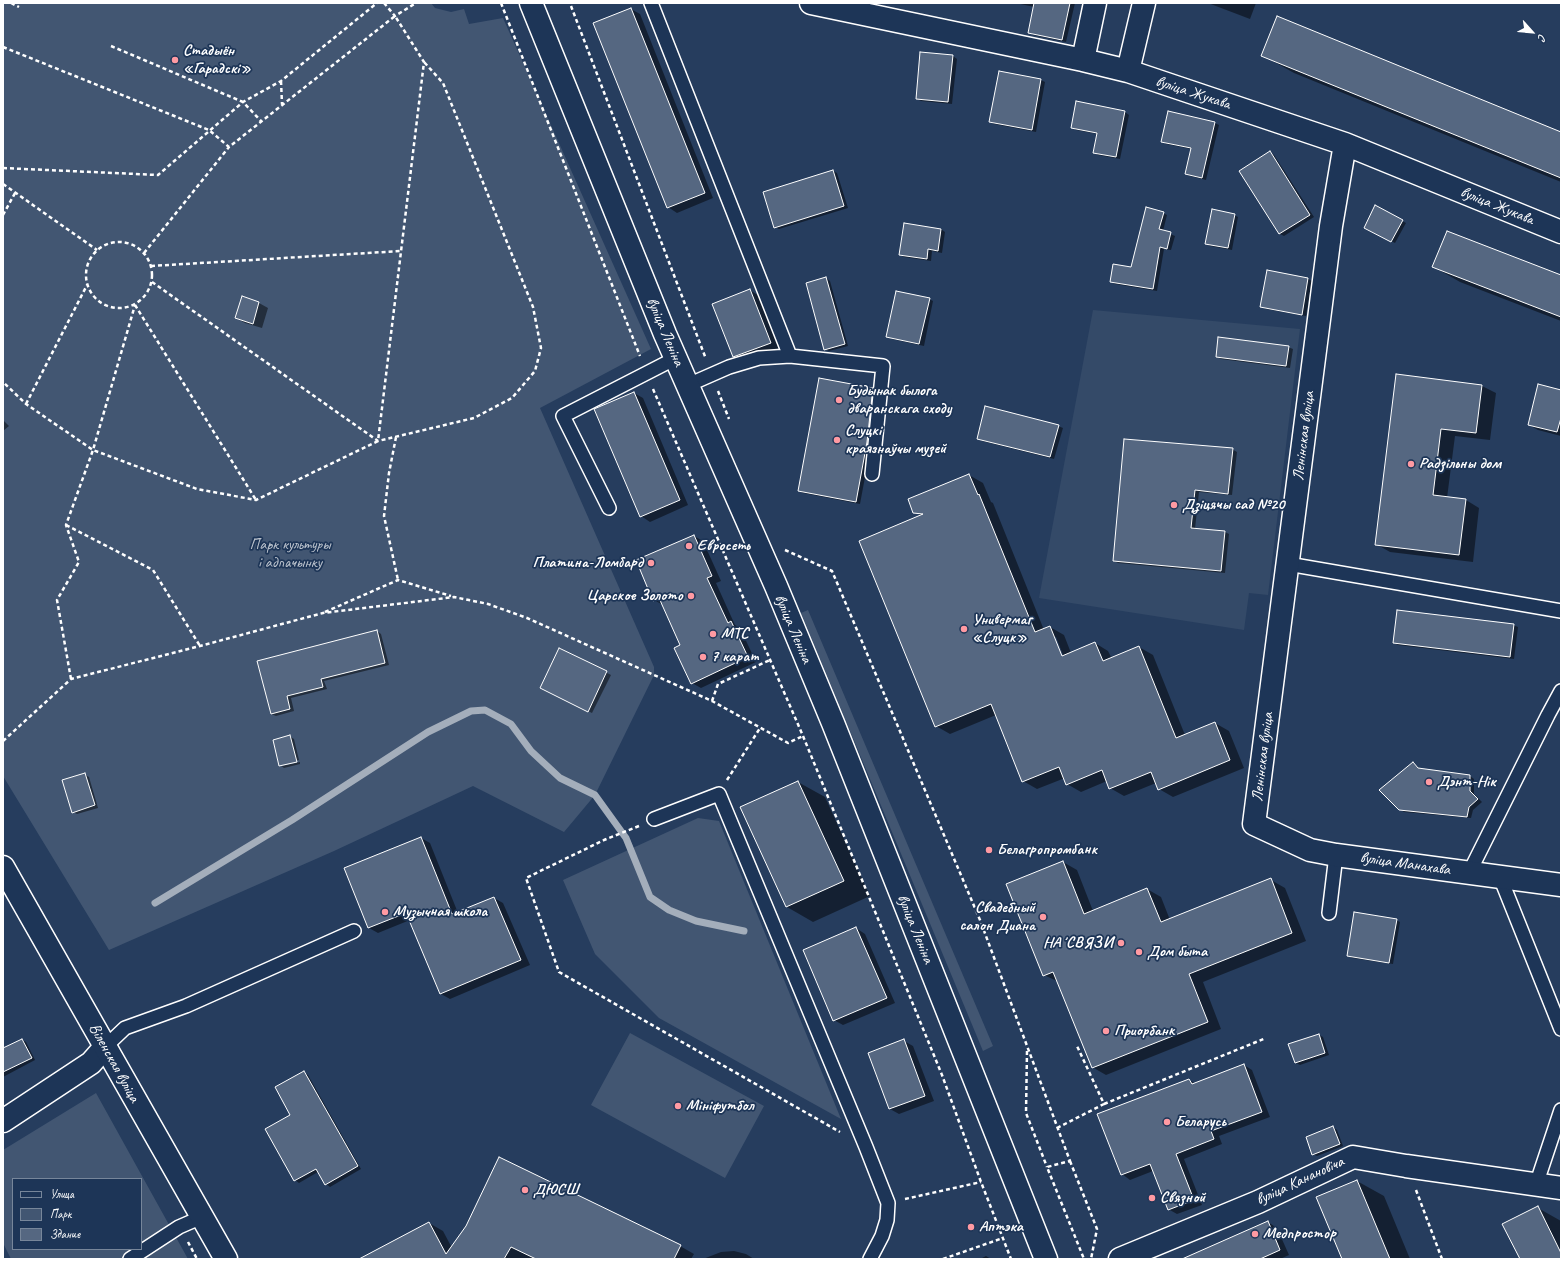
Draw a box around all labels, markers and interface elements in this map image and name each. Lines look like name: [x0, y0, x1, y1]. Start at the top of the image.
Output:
north arrow: [1512, 12, 1552, 52]
text: С: [1535, 32, 1550, 43]
place label: Стадыён «Гарадскі»: [183, 41, 251, 79]
marker: Стадыён «Гарадскі»: [170, 55, 180, 65]
street label: вуліца Жукава: [1153, 72, 1233, 114]
street label: вуліца Жукава: [1457, 183, 1537, 229]
street label: вуліца Леніна: [642, 295, 688, 369]
place label: Будынак былога дваранскага сходу: [847, 381, 952, 419]
street label: Ленінская вуліца: [1289, 390, 1319, 482]
marker: Будынак былога дваранскага сходу: [834, 395, 844, 405]
place label: Слуцкі краязнаўчы музей: [845, 421, 946, 459]
marker: Слуцкі краязнаўчы музей: [832, 435, 842, 445]
place label: Радзільны дом: [1419, 454, 1501, 474]
marker: Радзільны дом: [1406, 459, 1416, 469]
place label: Дзіцячы сад №20: [1182, 495, 1284, 515]
marker: Дзіцячы сад №20: [1169, 500, 1179, 510]
park label: Парк культуры і адпачынку: [250, 535, 330, 573]
place label: Евросеть: [697, 536, 750, 556]
marker: Евросеть: [684, 541, 694, 551]
place label: Платина-Ломбард: [533, 553, 643, 573]
marker: Платина-Ломбард: [646, 558, 656, 568]
place label: Царское Золото: [586, 586, 683, 606]
marker: Царское Золото: [686, 591, 696, 601]
street label: вуліца Леніна: [770, 592, 816, 666]
place label: Универмаг «Слуцк»: [972, 610, 1032, 648]
place label: МТС: [721, 624, 749, 644]
marker: Универмаг «Слуцк»: [959, 624, 969, 634]
marker: МТС: [708, 629, 718, 639]
place label: 7 карат: [711, 647, 759, 667]
marker: 7 карат: [698, 652, 708, 662]
street label: Ленінская вуліца: [1248, 711, 1278, 803]
place label: Дэнт-Нік: [1437, 772, 1495, 792]
marker: Дэнт-Нік: [1424, 777, 1434, 787]
place label: Белагропромбанк: [997, 840, 1097, 860]
marker: Белагропромбанк: [984, 845, 994, 855]
street label: вуліца Манахава: [1359, 848, 1451, 880]
street label: вуліца Леніна: [892, 892, 938, 966]
place label: Свадебный салон Диана: [959, 898, 1035, 936]
place label: Музычная школа: [393, 902, 487, 922]
marker: Музычная школа: [380, 907, 390, 917]
marker: Свадебный салон Диана: [1038, 912, 1048, 922]
place label: НАʼСВЯЗИ: [1043, 933, 1113, 953]
marker: НАʼСВЯЗИ: [1116, 938, 1126, 948]
place label: Дом быта: [1147, 942, 1207, 962]
marker: Дом быта: [1134, 947, 1144, 957]
street label: Віленская вуліца: [84, 1020, 144, 1106]
place label: Приорбанк: [1114, 1021, 1174, 1041]
marker: Приорбанк: [1101, 1026, 1111, 1036]
place label: Мініфутбол: [686, 1096, 754, 1116]
marker: Мініфутбол: [673, 1101, 683, 1111]
place label: Беларусь: [1175, 1112, 1226, 1132]
marker: Беларусь: [1162, 1117, 1172, 1127]
street label: вуліца Канановіча: [1253, 1152, 1347, 1210]
legend: [12, 1178, 142, 1250]
place label: ДЮСШ: [533, 1180, 579, 1200]
marker: ДЮСШ: [520, 1185, 530, 1195]
text: Улица: [50, 1186, 74, 1202]
place label: Связной: [1160, 1188, 1205, 1208]
marker: Связной: [1147, 1193, 1157, 1203]
text: Парк: [50, 1206, 71, 1222]
place label: Аптэка: [979, 1217, 1023, 1237]
marker: Аптэка: [966, 1222, 976, 1232]
place label: Медпростор: [1263, 1224, 1336, 1244]
text: Здание: [50, 1226, 80, 1242]
marker: Медпростор: [1250, 1229, 1260, 1239]

